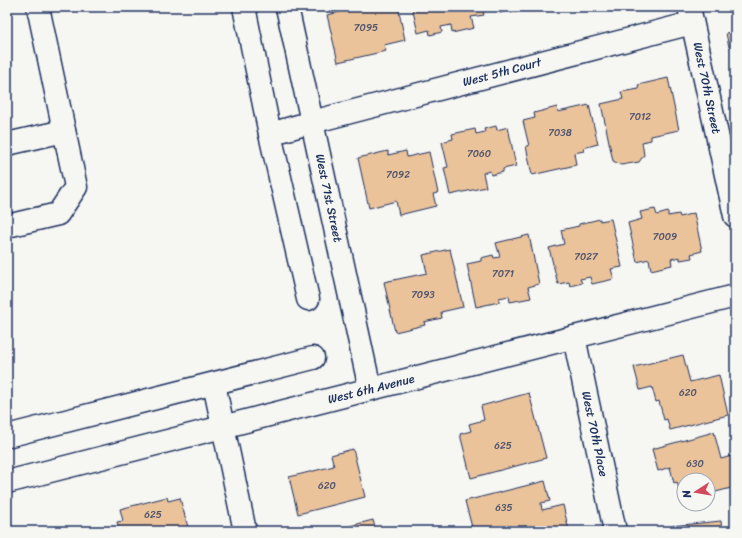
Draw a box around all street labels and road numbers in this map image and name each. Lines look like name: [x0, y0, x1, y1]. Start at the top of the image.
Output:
street label: West 70th Street: [687, 40, 727, 136]
street label: West 5th Court: [460, 51, 545, 93]
street label: West 71st Street: [309, 152, 349, 244]
street label: West 6th Avenue: [325, 368, 417, 410]
street label: West 70th Place: [575, 389, 615, 479]

